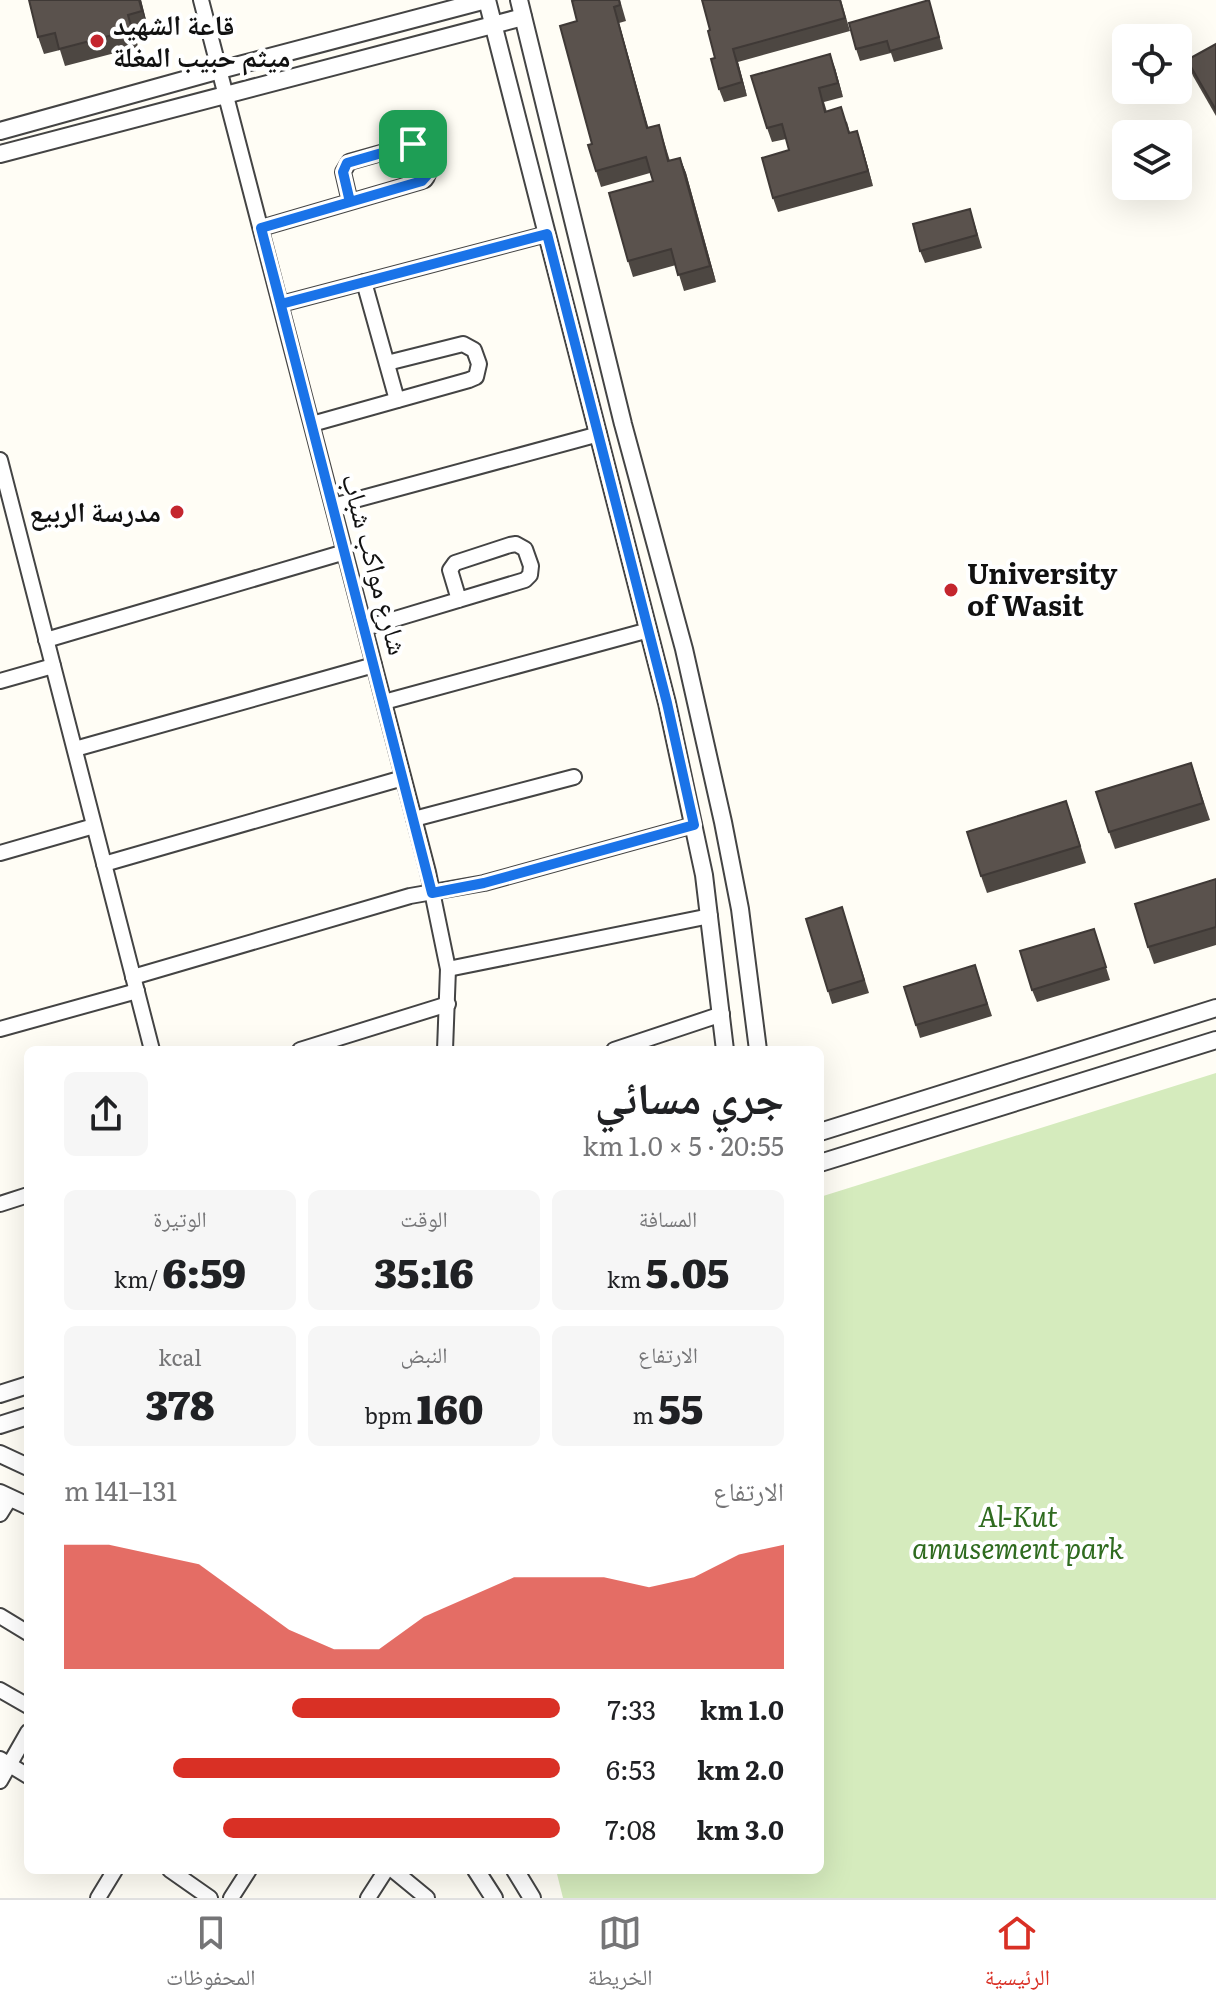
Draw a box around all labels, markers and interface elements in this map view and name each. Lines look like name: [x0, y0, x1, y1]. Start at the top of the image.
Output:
place label: قاعة الشهيد ميثم حبيب المغلة: [113, 2, 291, 76]
map controls: [1112, 24, 1192, 200]
button: locate: [1112, 24, 1192, 104]
marker: قاعة الشهيد ميثم حبيب المغلة: [88, 32, 106, 50]
pin: [379, 110, 447, 178]
button: layers: [1112, 120, 1192, 200]
icon: arrive: [391, 122, 435, 166]
street label: شارع مواكب شباب: [332, 468, 421, 659]
place label: مدرسة الربيع: [29, 489, 161, 531]
marker: مدرسة الربيع: [168, 503, 186, 521]
place label: University of Wasit: [967, 551, 1118, 625]
marker: University of Wasit: [942, 581, 960, 599]
text: جري مسائي: [595, 1062, 784, 1128]
button: share: [64, 1072, 148, 1156]
text: 20:55 · 5 × 1.0 km: [582, 1125, 784, 1164]
text: الوتيرة: [153, 1201, 207, 1234]
text: الوقت: [400, 1201, 448, 1234]
text: المسافة: [639, 1201, 697, 1234]
text: 6:59: [162, 1241, 246, 1300]
text: 35:16: [374, 1241, 474, 1300]
text: 5.05: [646, 1241, 729, 1300]
text: /km: [114, 1262, 162, 1295]
text: km: [607, 1262, 646, 1295]
text: النبض: [401, 1337, 447, 1370]
text: الارتفاع: [638, 1337, 698, 1370]
text: kcal: [158, 1340, 202, 1373]
text: 378: [146, 1373, 215, 1432]
text: 160: [417, 1377, 483, 1436]
text: 55: [658, 1377, 703, 1436]
text: bpm: [365, 1398, 417, 1431]
text: m: [633, 1398, 658, 1431]
text: 131–141 m: [64, 1470, 177, 1509]
text: الارتفاع: [713, 1470, 784, 1509]
park label: Al-Kut amusement park: [912, 1494, 1125, 1568]
text: 7:33: [608, 1689, 656, 1728]
text: 1.0 km: [700, 1689, 784, 1728]
text: 6:53: [606, 1749, 656, 1788]
text: 2.0 km: [697, 1749, 784, 1788]
text: 7:08: [605, 1809, 656, 1848]
text: 3.0 km: [696, 1809, 784, 1848]
tab: المحفوظات: [166, 1911, 256, 1999]
tab: الخريطة: [588, 1911, 653, 1999]
tab: الرئيسية: [985, 1911, 1050, 1999]

